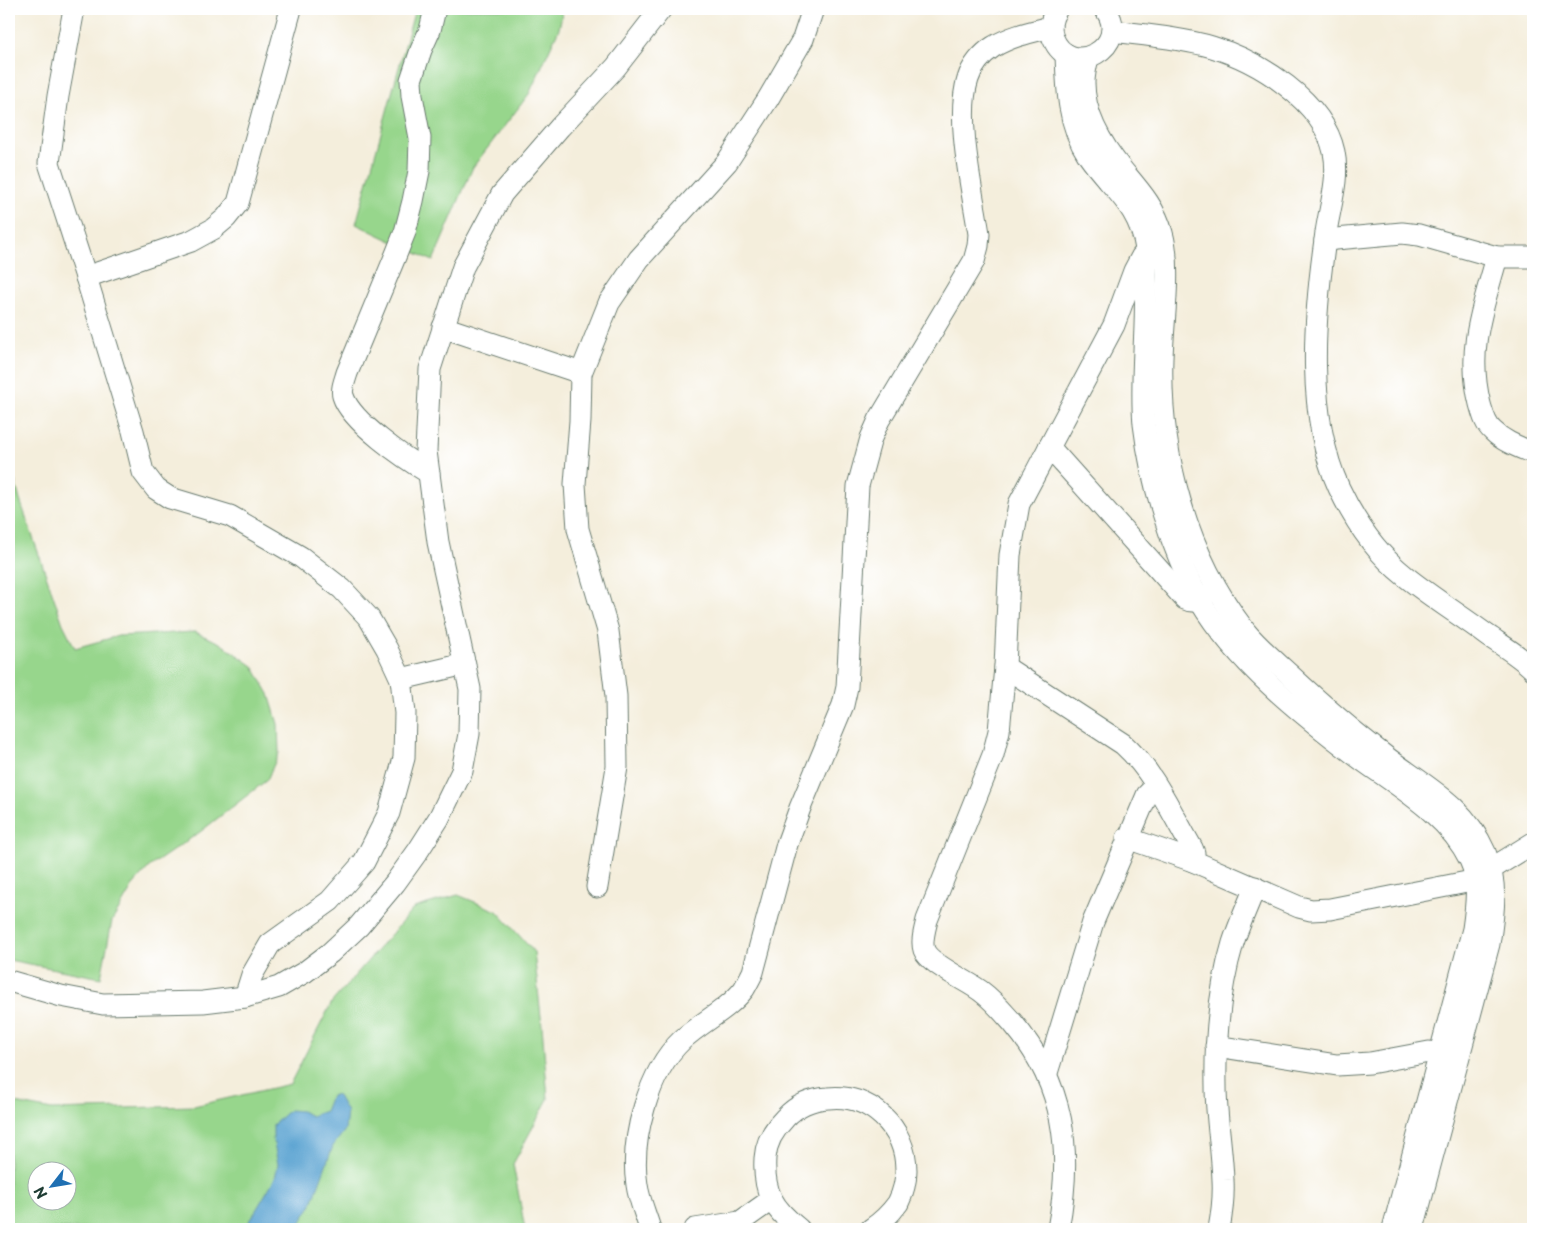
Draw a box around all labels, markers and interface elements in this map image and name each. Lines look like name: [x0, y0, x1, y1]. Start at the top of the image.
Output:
north arrow: [28, 1160, 78, 1210]
text: N: [29, 1183, 52, 1203]

